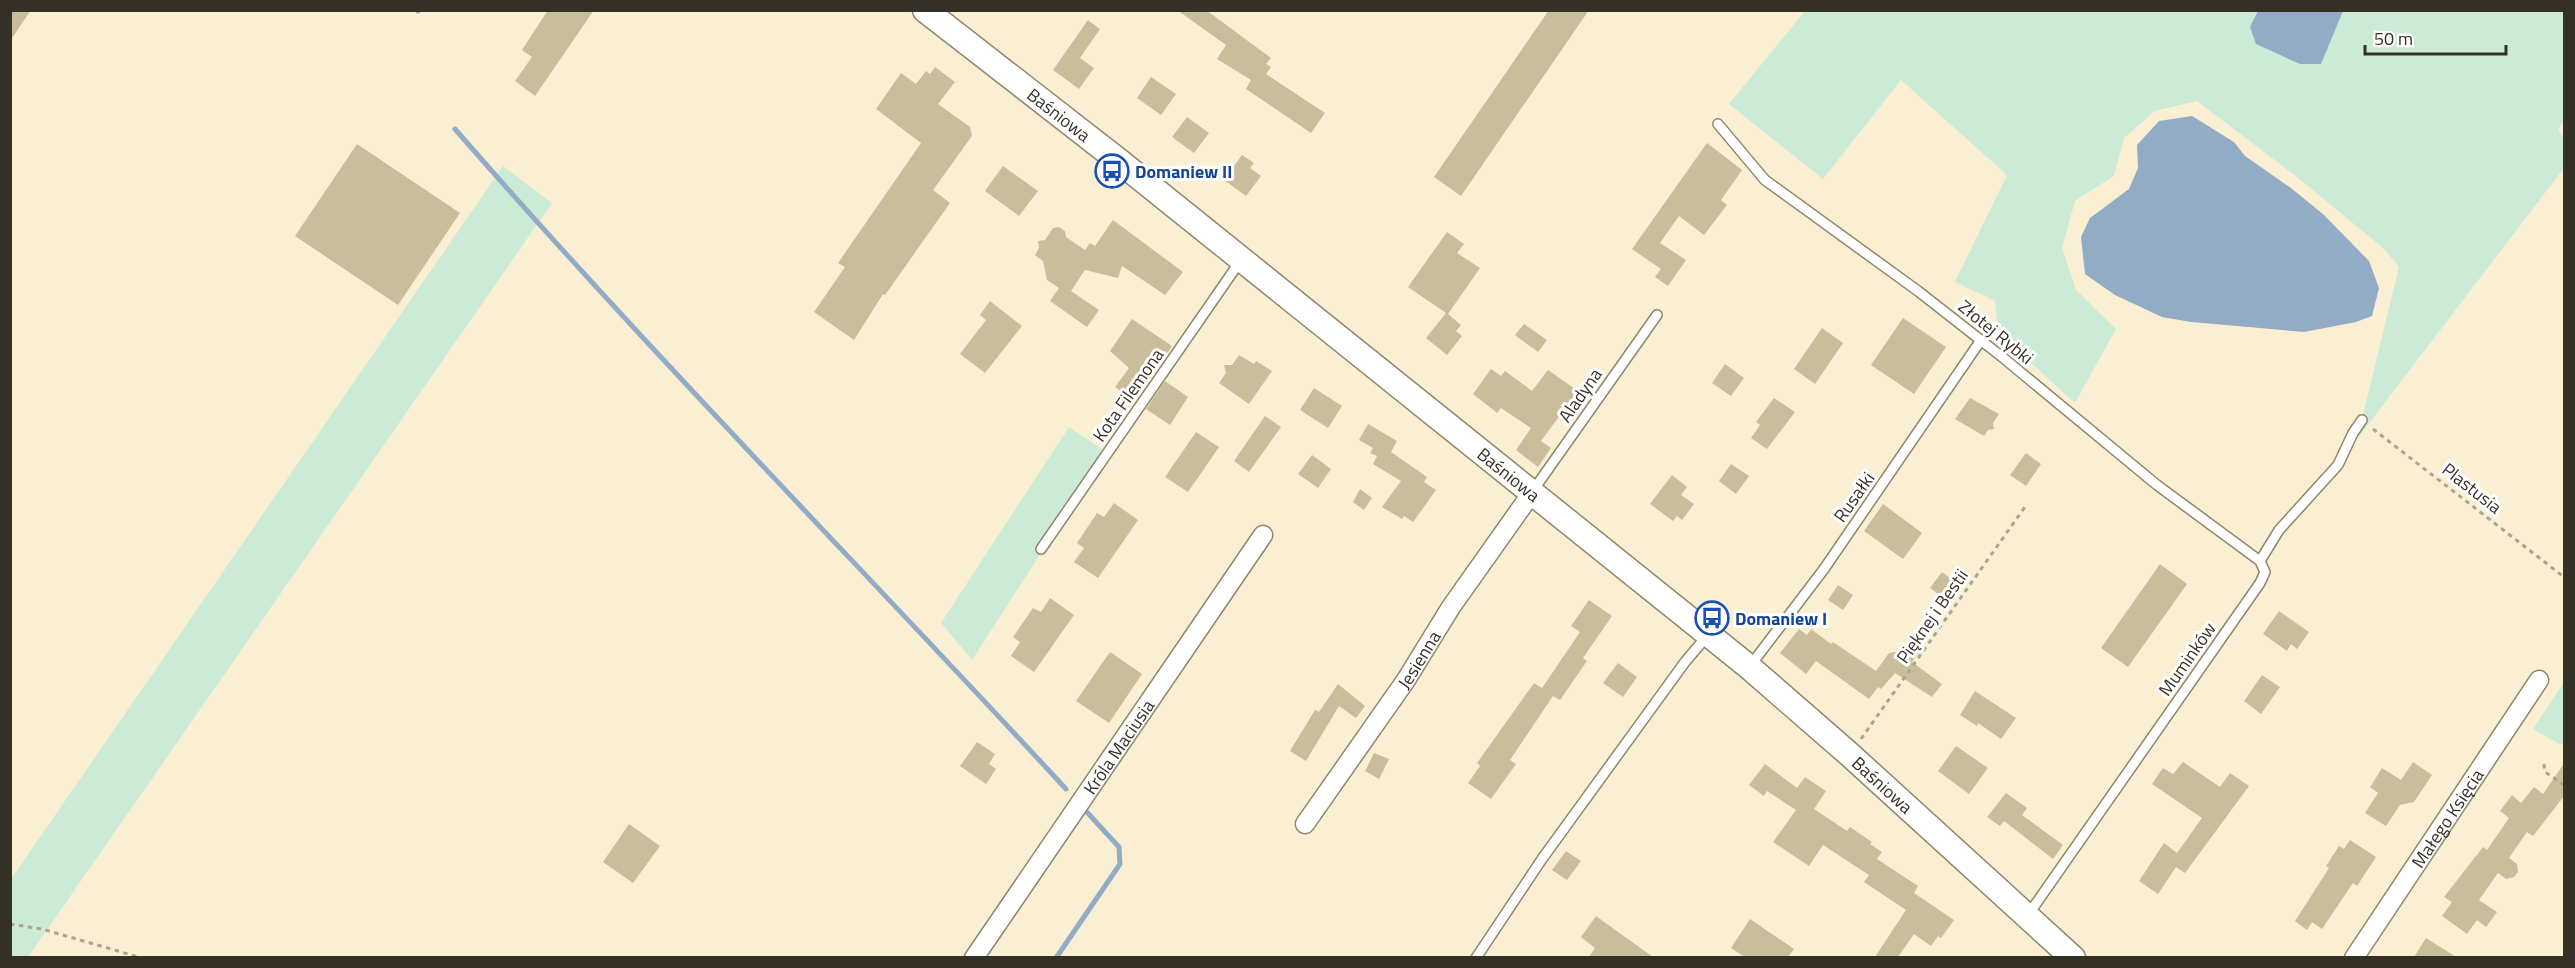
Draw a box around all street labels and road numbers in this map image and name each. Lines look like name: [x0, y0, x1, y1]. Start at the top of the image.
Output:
street label: Baśniowa: [1022, 81, 1097, 148]
street label: Złotej Rybki: [1953, 293, 2039, 371]
street label: Kota Filemona: [1086, 343, 1170, 447]
street label: Aladyna: [1552, 362, 1608, 428]
street label: Baśniowa: [1472, 440, 1546, 508]
street label: Plastusia: [2436, 456, 2508, 520]
street label: Rusałki: [1827, 466, 1881, 528]
street label: Pięknej i Bestii: [1889, 563, 1975, 669]
street label: Muminków: [2152, 616, 2223, 701]
street label: Jesienna: [1390, 625, 1447, 694]
street label: Króla Maciusia: [1076, 694, 1161, 800]
street label: Baśniowa: [1846, 750, 1919, 820]
street label: Małego Księcia: [2404, 763, 2490, 873]

